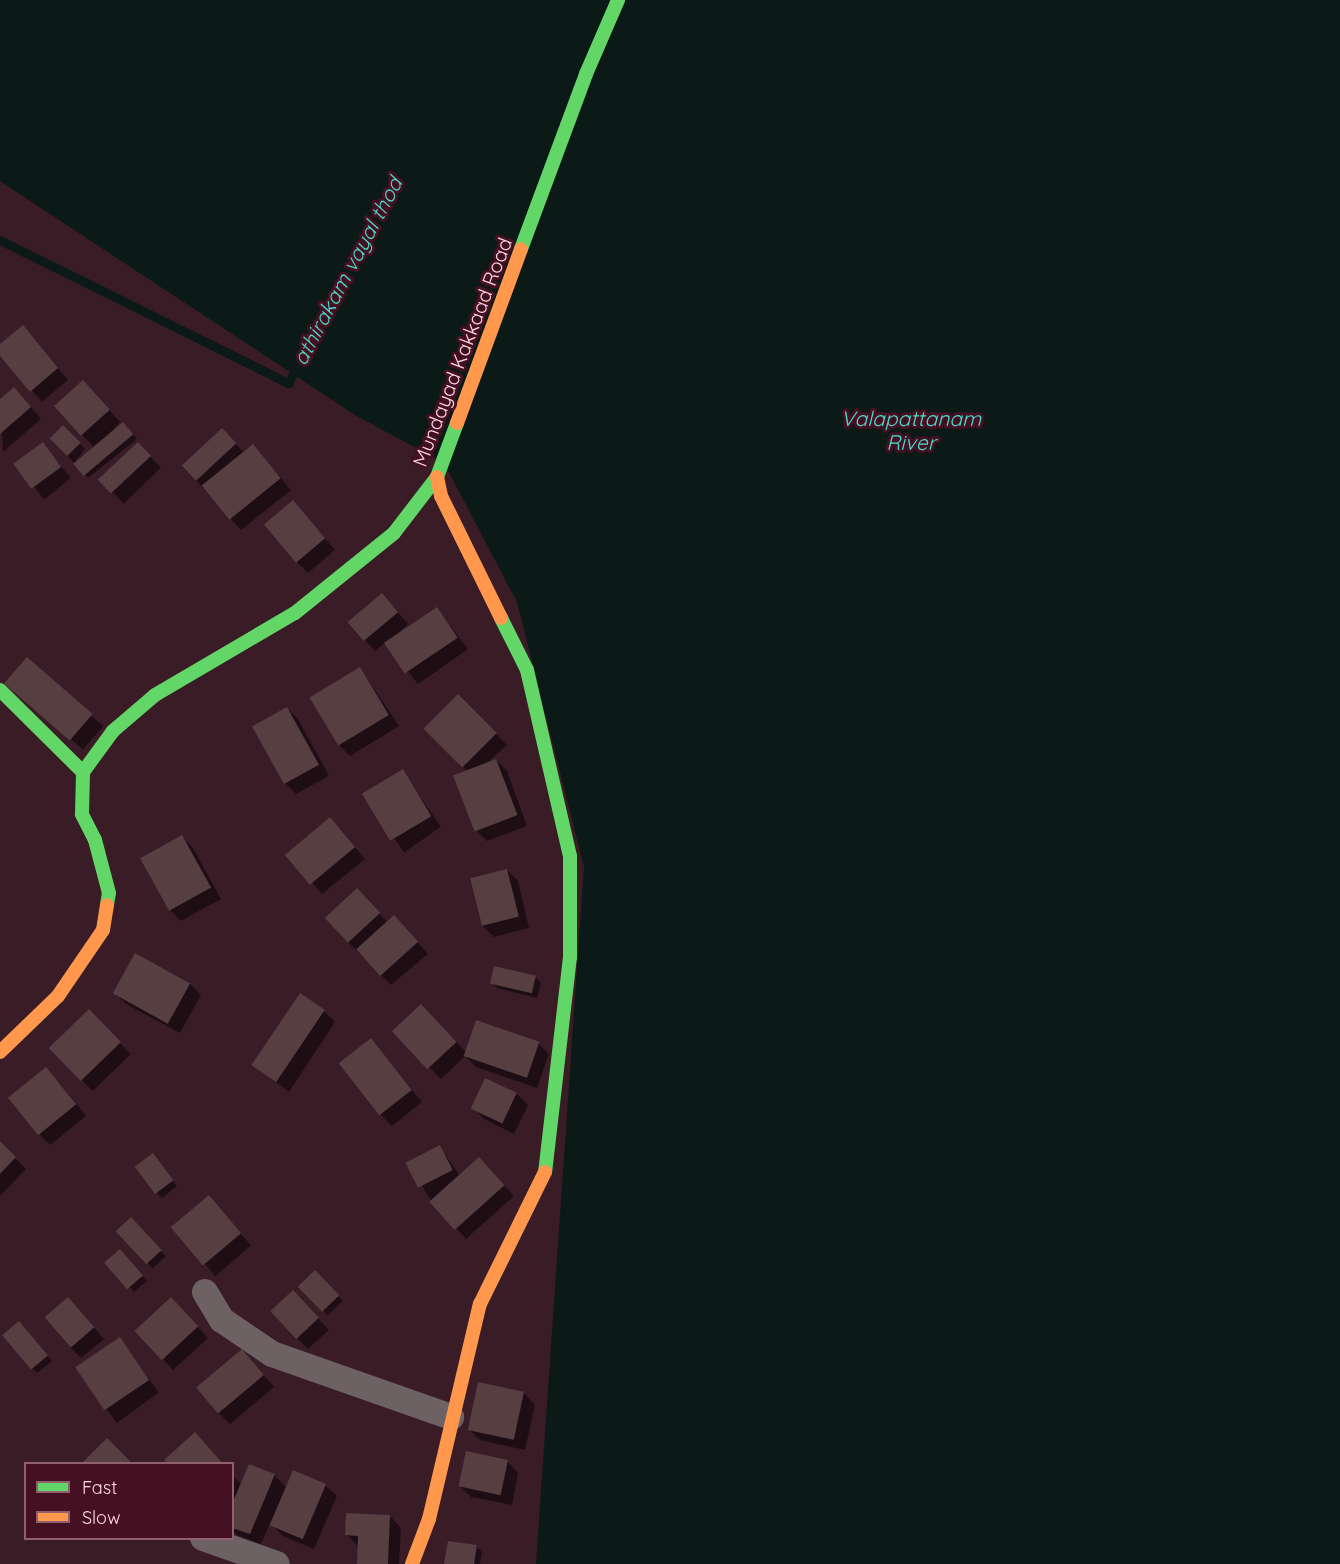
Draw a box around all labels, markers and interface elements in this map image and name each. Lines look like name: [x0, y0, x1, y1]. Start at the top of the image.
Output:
water label: athirakam vayal thod: [287, 173, 407, 369]
street label: Mundayad Kakkaad Road: [407, 234, 517, 470]
water label: Valapattanam River: [841, 405, 981, 455]
legend: [24, 1462, 234, 1540]
text: Fast: [82, 1476, 117, 1499]
text: Slow: [82, 1506, 120, 1529]

